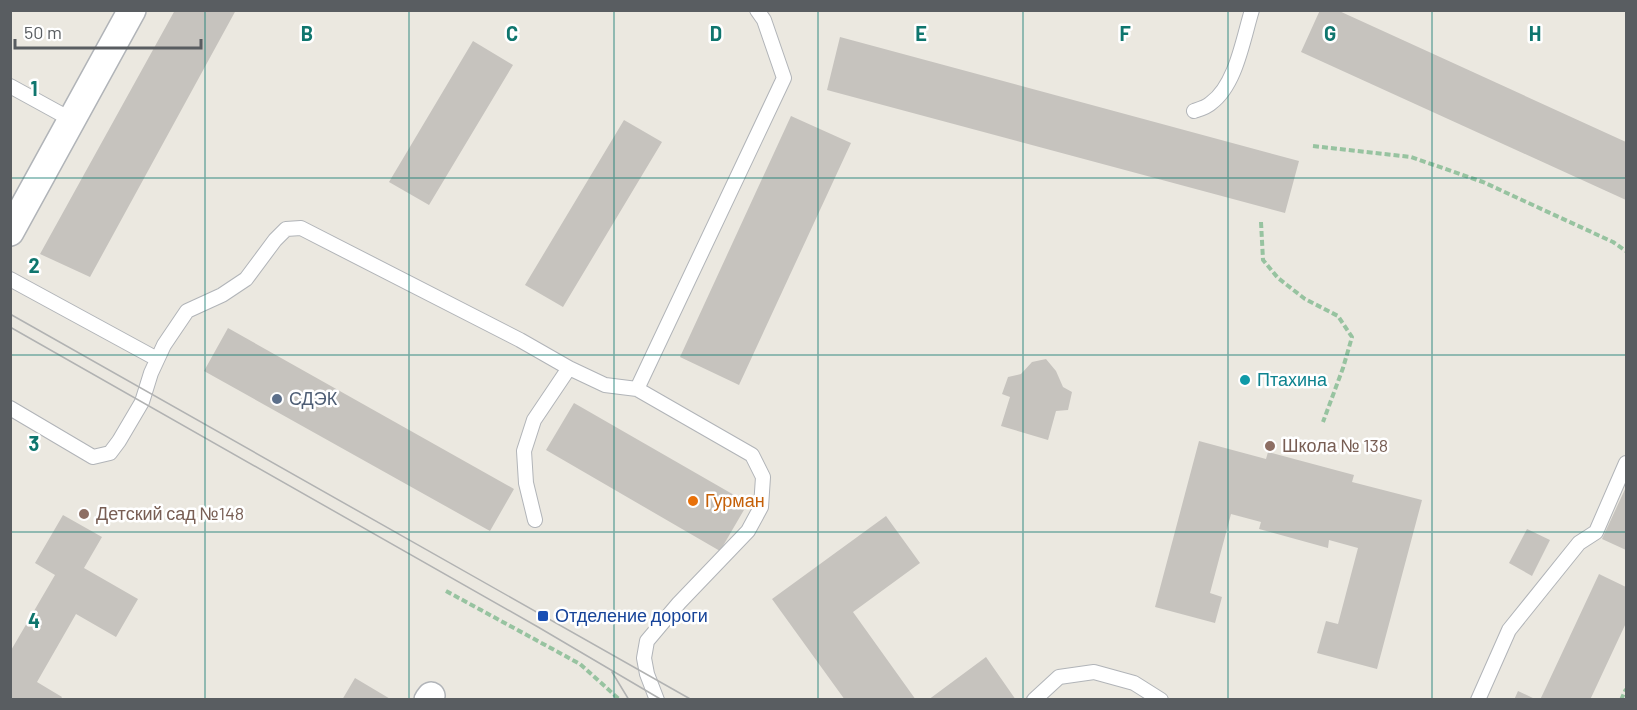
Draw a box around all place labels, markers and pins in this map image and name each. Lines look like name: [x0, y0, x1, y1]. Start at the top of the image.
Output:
place label: Птахина: [1257, 368, 1328, 390]
marker: Птахина: [1238, 373, 1252, 387]
place label: СДЭК: [289, 387, 338, 409]
marker: СДЭК: [270, 392, 284, 406]
place label: Школа № 138: [1282, 434, 1388, 456]
marker: Школа № 138: [1263, 439, 1277, 453]
place label: Гурман: [705, 489, 765, 511]
marker: Гурман: [686, 494, 700, 508]
place label: Детский сад №148: [96, 502, 244, 524]
marker: Детский сад №148: [77, 507, 91, 521]
place label: Отделение дороги: [555, 604, 708, 626]
marker: Отделение дороги: [536, 609, 550, 623]

